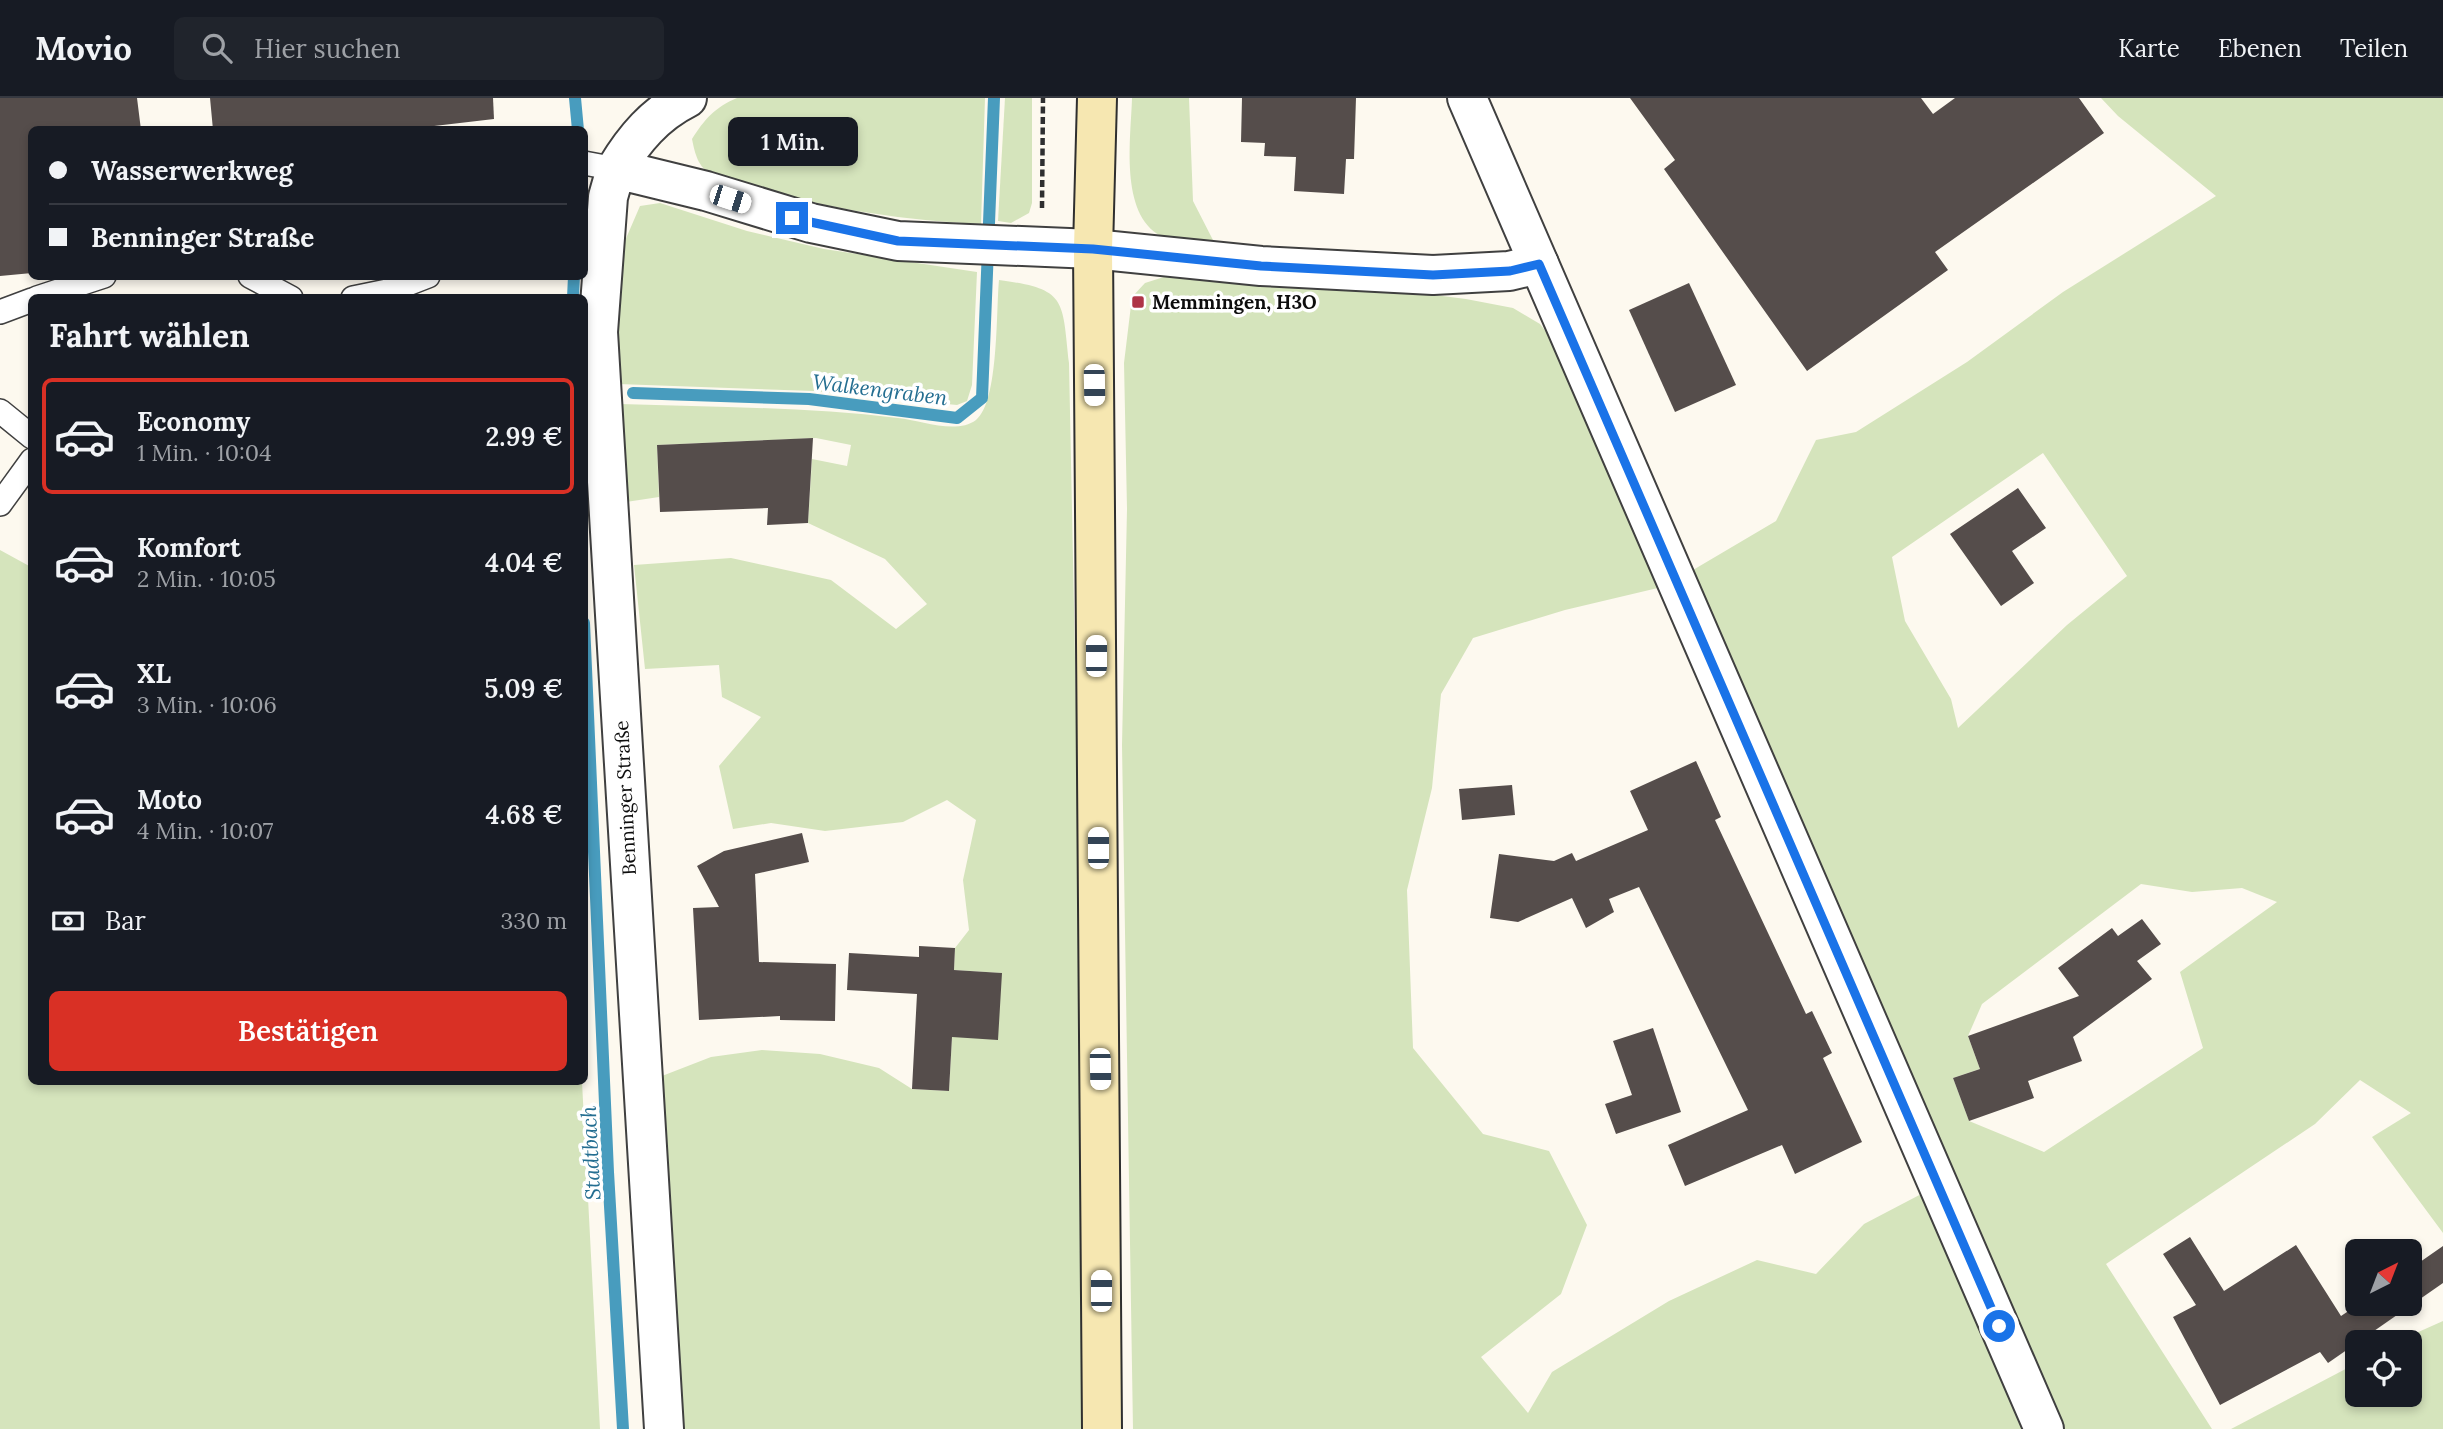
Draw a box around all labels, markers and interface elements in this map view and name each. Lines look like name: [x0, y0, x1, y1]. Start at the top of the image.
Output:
search box: [174, 17, 664, 80]
text: Movio: [35, 27, 132, 69]
icon: search: [198, 29, 236, 67]
text: Hier suchen: [254, 32, 400, 65]
text: Karte: [2118, 33, 2180, 64]
text: Ebenen: [2218, 33, 2302, 64]
text: Teilen: [2340, 33, 2408, 64]
callout: 1 Min.: [727, 116, 857, 166]
text: 1 Min.: [761, 127, 825, 156]
text: Wasserwerkweg: [91, 154, 293, 187]
car: [707, 183, 754, 215]
route end: [776, 202, 808, 234]
text: Benninger Straße: [91, 221, 314, 254]
place label: Memmingen, H3O: [1152, 290, 1317, 314]
marker: Memmingen, H3O: [1130, 294, 1146, 310]
text: Fahrt wählen: [49, 315, 250, 356]
car: [1084, 364, 1105, 406]
water label: Walkengraben: [811, 368, 949, 411]
icon: car: [53, 405, 116, 468]
text: Economy: [137, 405, 250, 438]
text: 2.99 €: [485, 420, 563, 453]
text: 1 Min. · 10:04: [137, 438, 272, 467]
icon: car: [53, 531, 116, 594]
text: Komfort: [137, 531, 241, 564]
text: 4.04 €: [485, 546, 563, 579]
text: 2 Min. · 10:05: [137, 564, 276, 593]
car: [1086, 635, 1107, 677]
icon: car: [53, 657, 116, 720]
text: XL: [137, 657, 171, 690]
text: 5.09 €: [484, 672, 563, 705]
text: 3 Min. · 10:06: [137, 690, 277, 719]
street label: Benninger Straße: [609, 720, 641, 876]
icon: car: [53, 783, 116, 846]
text: Moto: [137, 783, 202, 816]
text: 4.68 €: [486, 798, 563, 831]
text: 4 Min. · 10:07: [137, 816, 273, 845]
car: [1088, 827, 1109, 869]
icon: cash: [49, 902, 87, 940]
text: Bar: [105, 904, 146, 937]
text: 330 m: [500, 906, 567, 935]
button: Bestätigen: [49, 991, 567, 1071]
car: [1090, 1048, 1111, 1090]
water label: Stadtbach: [575, 1105, 606, 1201]
north arrow: [2345, 1239, 2422, 1316]
map controls: [2345, 1239, 2422, 1407]
car: [1091, 1270, 1112, 1312]
route start: [1983, 1310, 2015, 1342]
button: locate: [2345, 1330, 2422, 1407]

